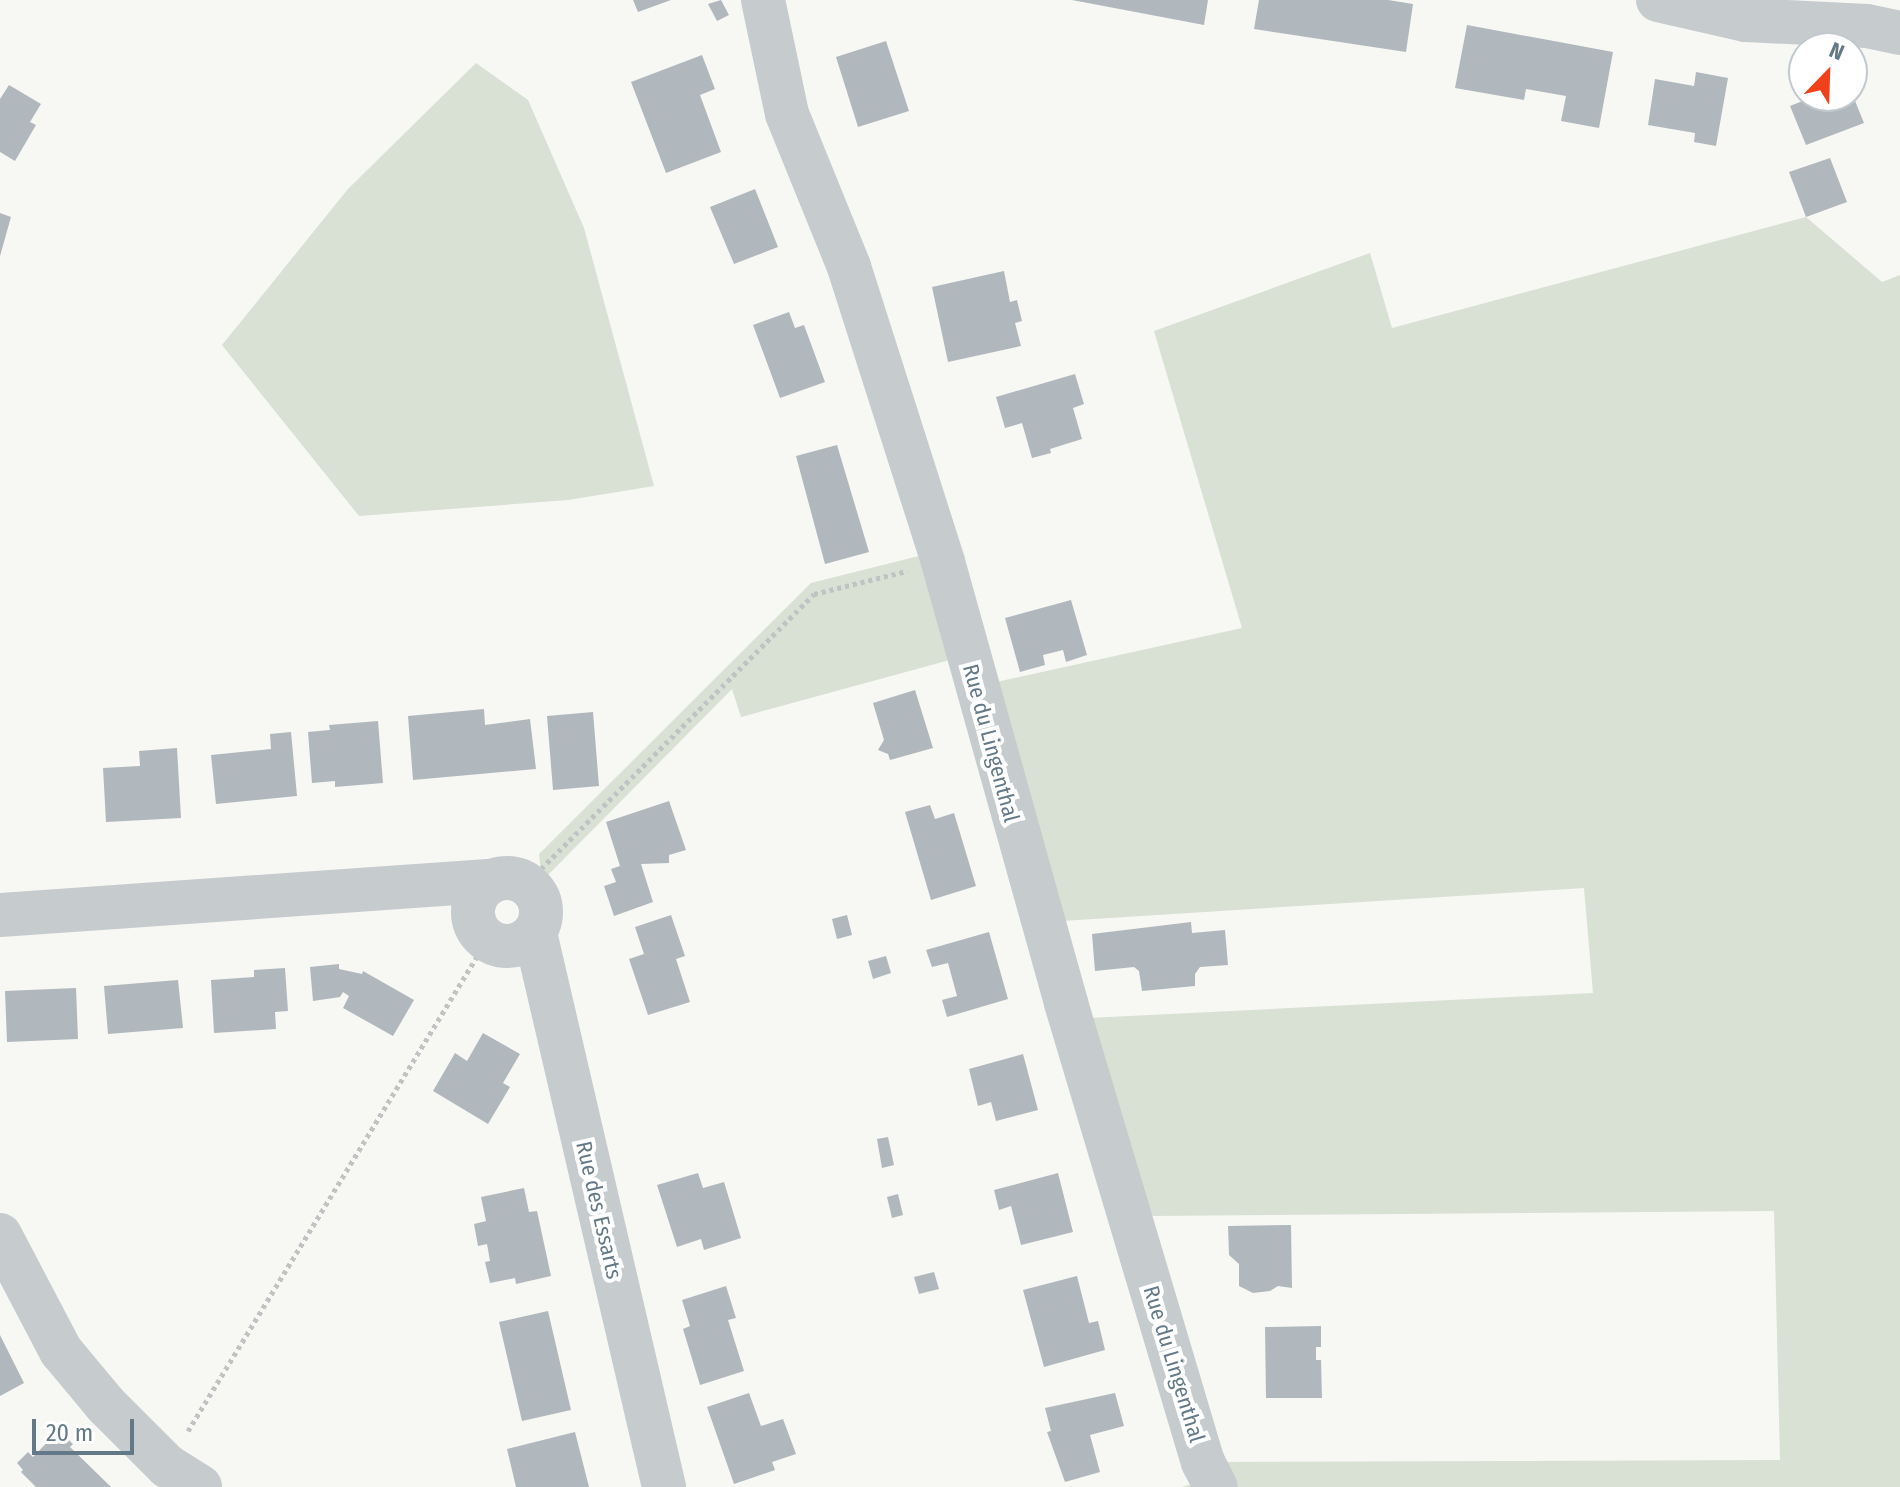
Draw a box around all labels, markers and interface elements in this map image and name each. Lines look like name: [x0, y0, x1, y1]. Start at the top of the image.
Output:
north arrow: [1788, 32, 1868, 112]
text: N: [1825, 36, 1848, 66]
street label: Rue du Lingenthal: [957, 661, 1025, 825]
street label: Rue des Essarts: [570, 1139, 628, 1281]
street label: Rue du Lingenthal: [1138, 1282, 1210, 1446]
scale bar: [36, 1403, 138, 1453]
text: 20 m: [46, 1419, 93, 1447]

